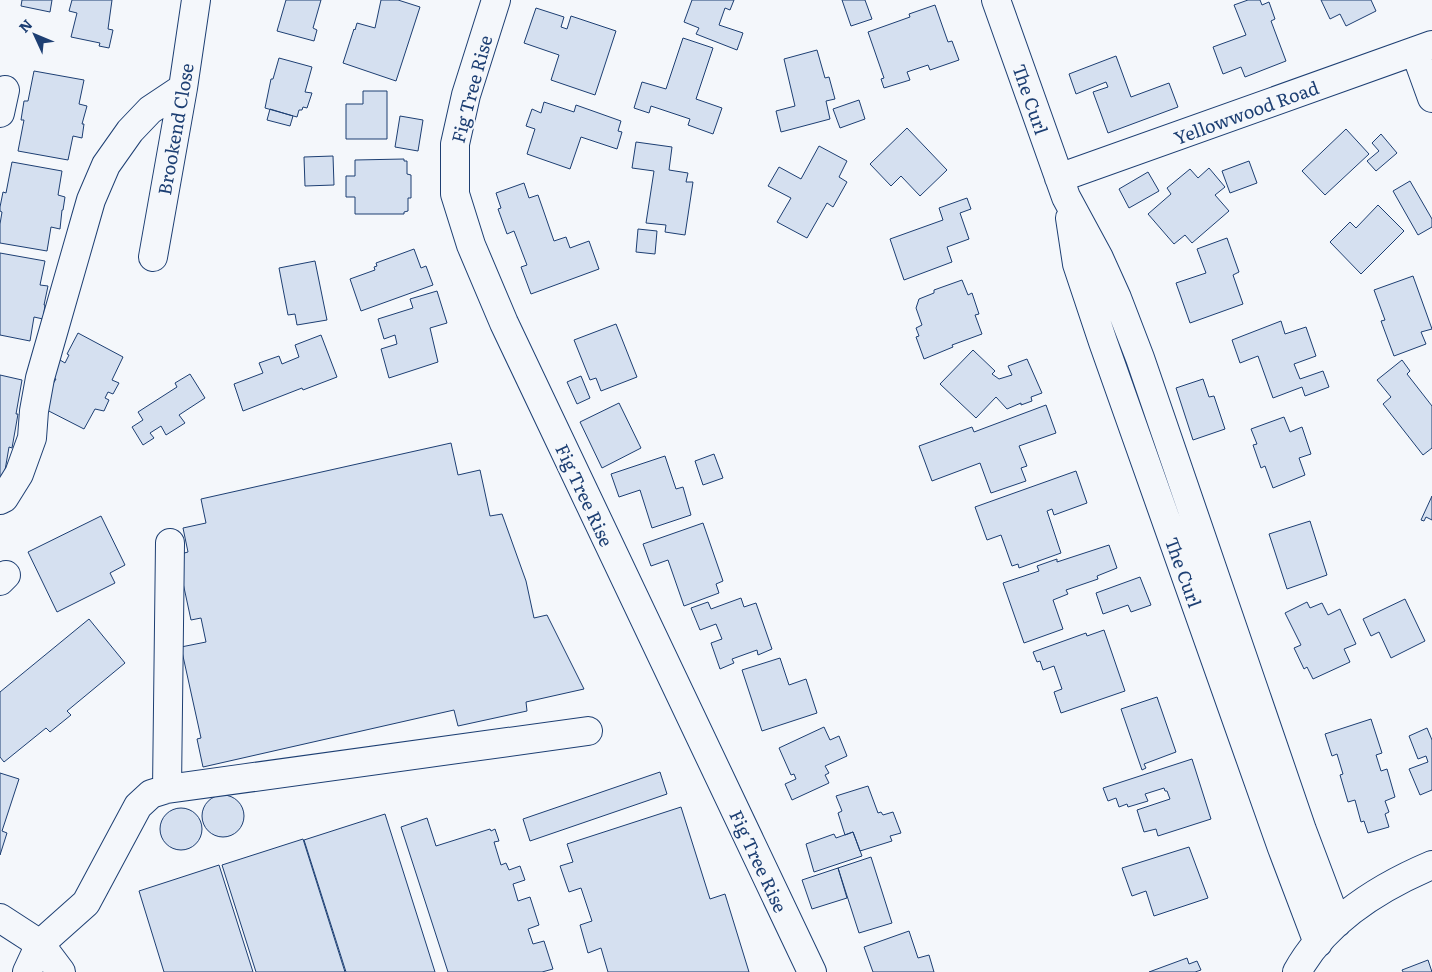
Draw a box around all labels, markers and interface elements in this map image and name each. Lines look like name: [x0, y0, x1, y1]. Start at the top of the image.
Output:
north arrow: [10, 10, 60, 60]
text: N: [14, 14, 36, 36]
street label: Fig Tree Rise: [444, 32, 498, 146]
street label: The Curl: [1006, 60, 1056, 138]
street label: Brookend Close: [150, 61, 200, 197]
street label: Yellowwood Road: [1170, 73, 1322, 151]
street label: Fig Tree Rise: [549, 439, 621, 551]
street label: The Curl: [1159, 533, 1209, 611]
street label: Fig Tree Rise: [723, 805, 795, 917]

